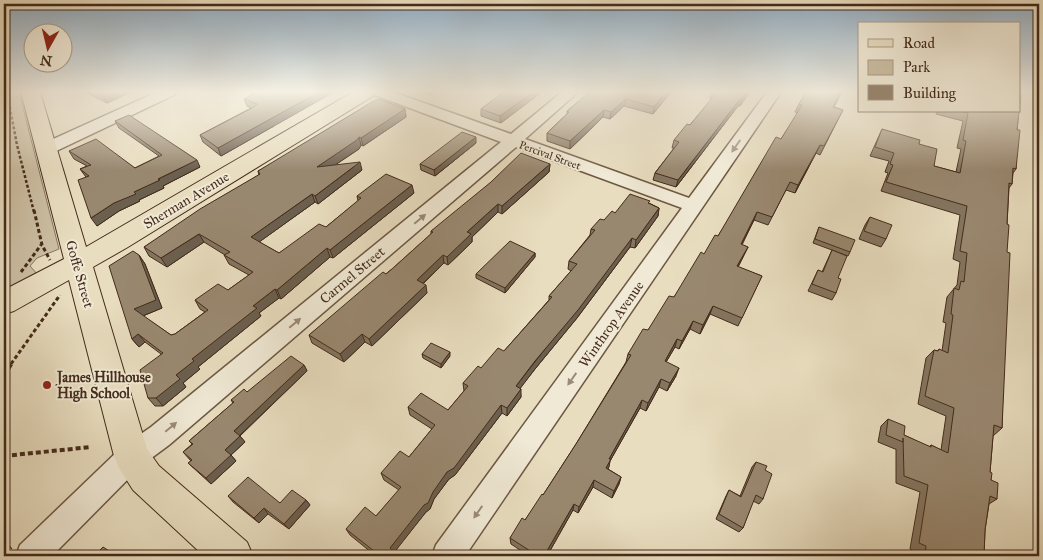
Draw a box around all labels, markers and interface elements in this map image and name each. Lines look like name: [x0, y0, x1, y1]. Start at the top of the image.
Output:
north arrow: [22, 22, 72, 72]
legend: [858, 22, 1020, 112]
text: Road: [903, 34, 935, 52]
text: N: [39, 51, 53, 70]
text: Park: [903, 58, 930, 76]
text: Building: [903, 84, 957, 102]
street label: Percival Street: [517, 138, 583, 173]
one-way arrow: [731, 139, 741, 153]
street label: Sherman Avenue: [140, 168, 232, 233]
one-way arrow: [413, 213, 426, 224]
street label: Goffe Street: [62, 238, 97, 310]
street label: Carmel Street: [316, 243, 388, 308]
street label: Winthrop Avenue: [575, 278, 648, 371]
one-way arrow: [289, 317, 302, 328]
place label: James Hillhouse High School: [55, 369, 151, 403]
one-way arrow: [567, 372, 577, 386]
marker: James Hillhouse High School: [41, 379, 53, 391]
one-way arrow: [164, 421, 176, 433]
one-way arrow: [473, 505, 483, 519]

